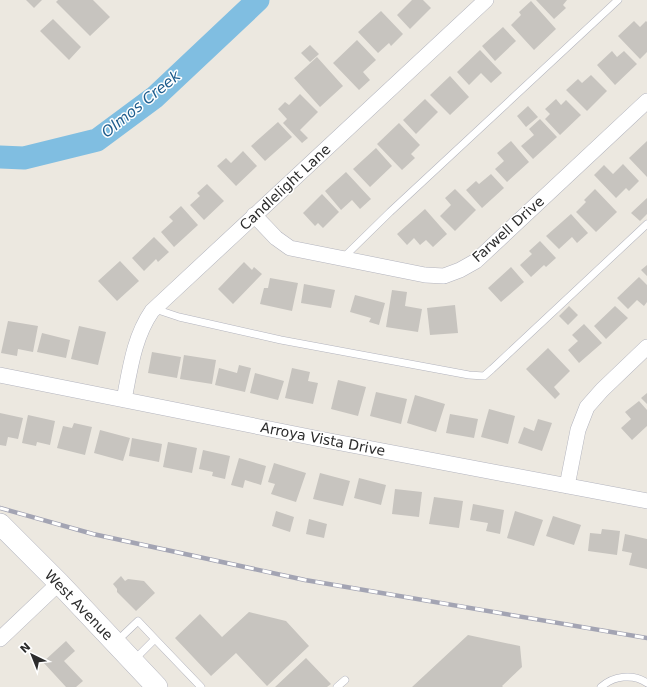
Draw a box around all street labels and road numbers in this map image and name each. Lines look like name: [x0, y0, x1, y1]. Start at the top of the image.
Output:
street label: Candlelight Lane: [236, 141, 334, 233]
street label: Farwell Drive: [469, 193, 547, 265]
street label: Arroya Vista Drive: [259, 419, 387, 459]
street label: West Avenue: [42, 567, 116, 643]

